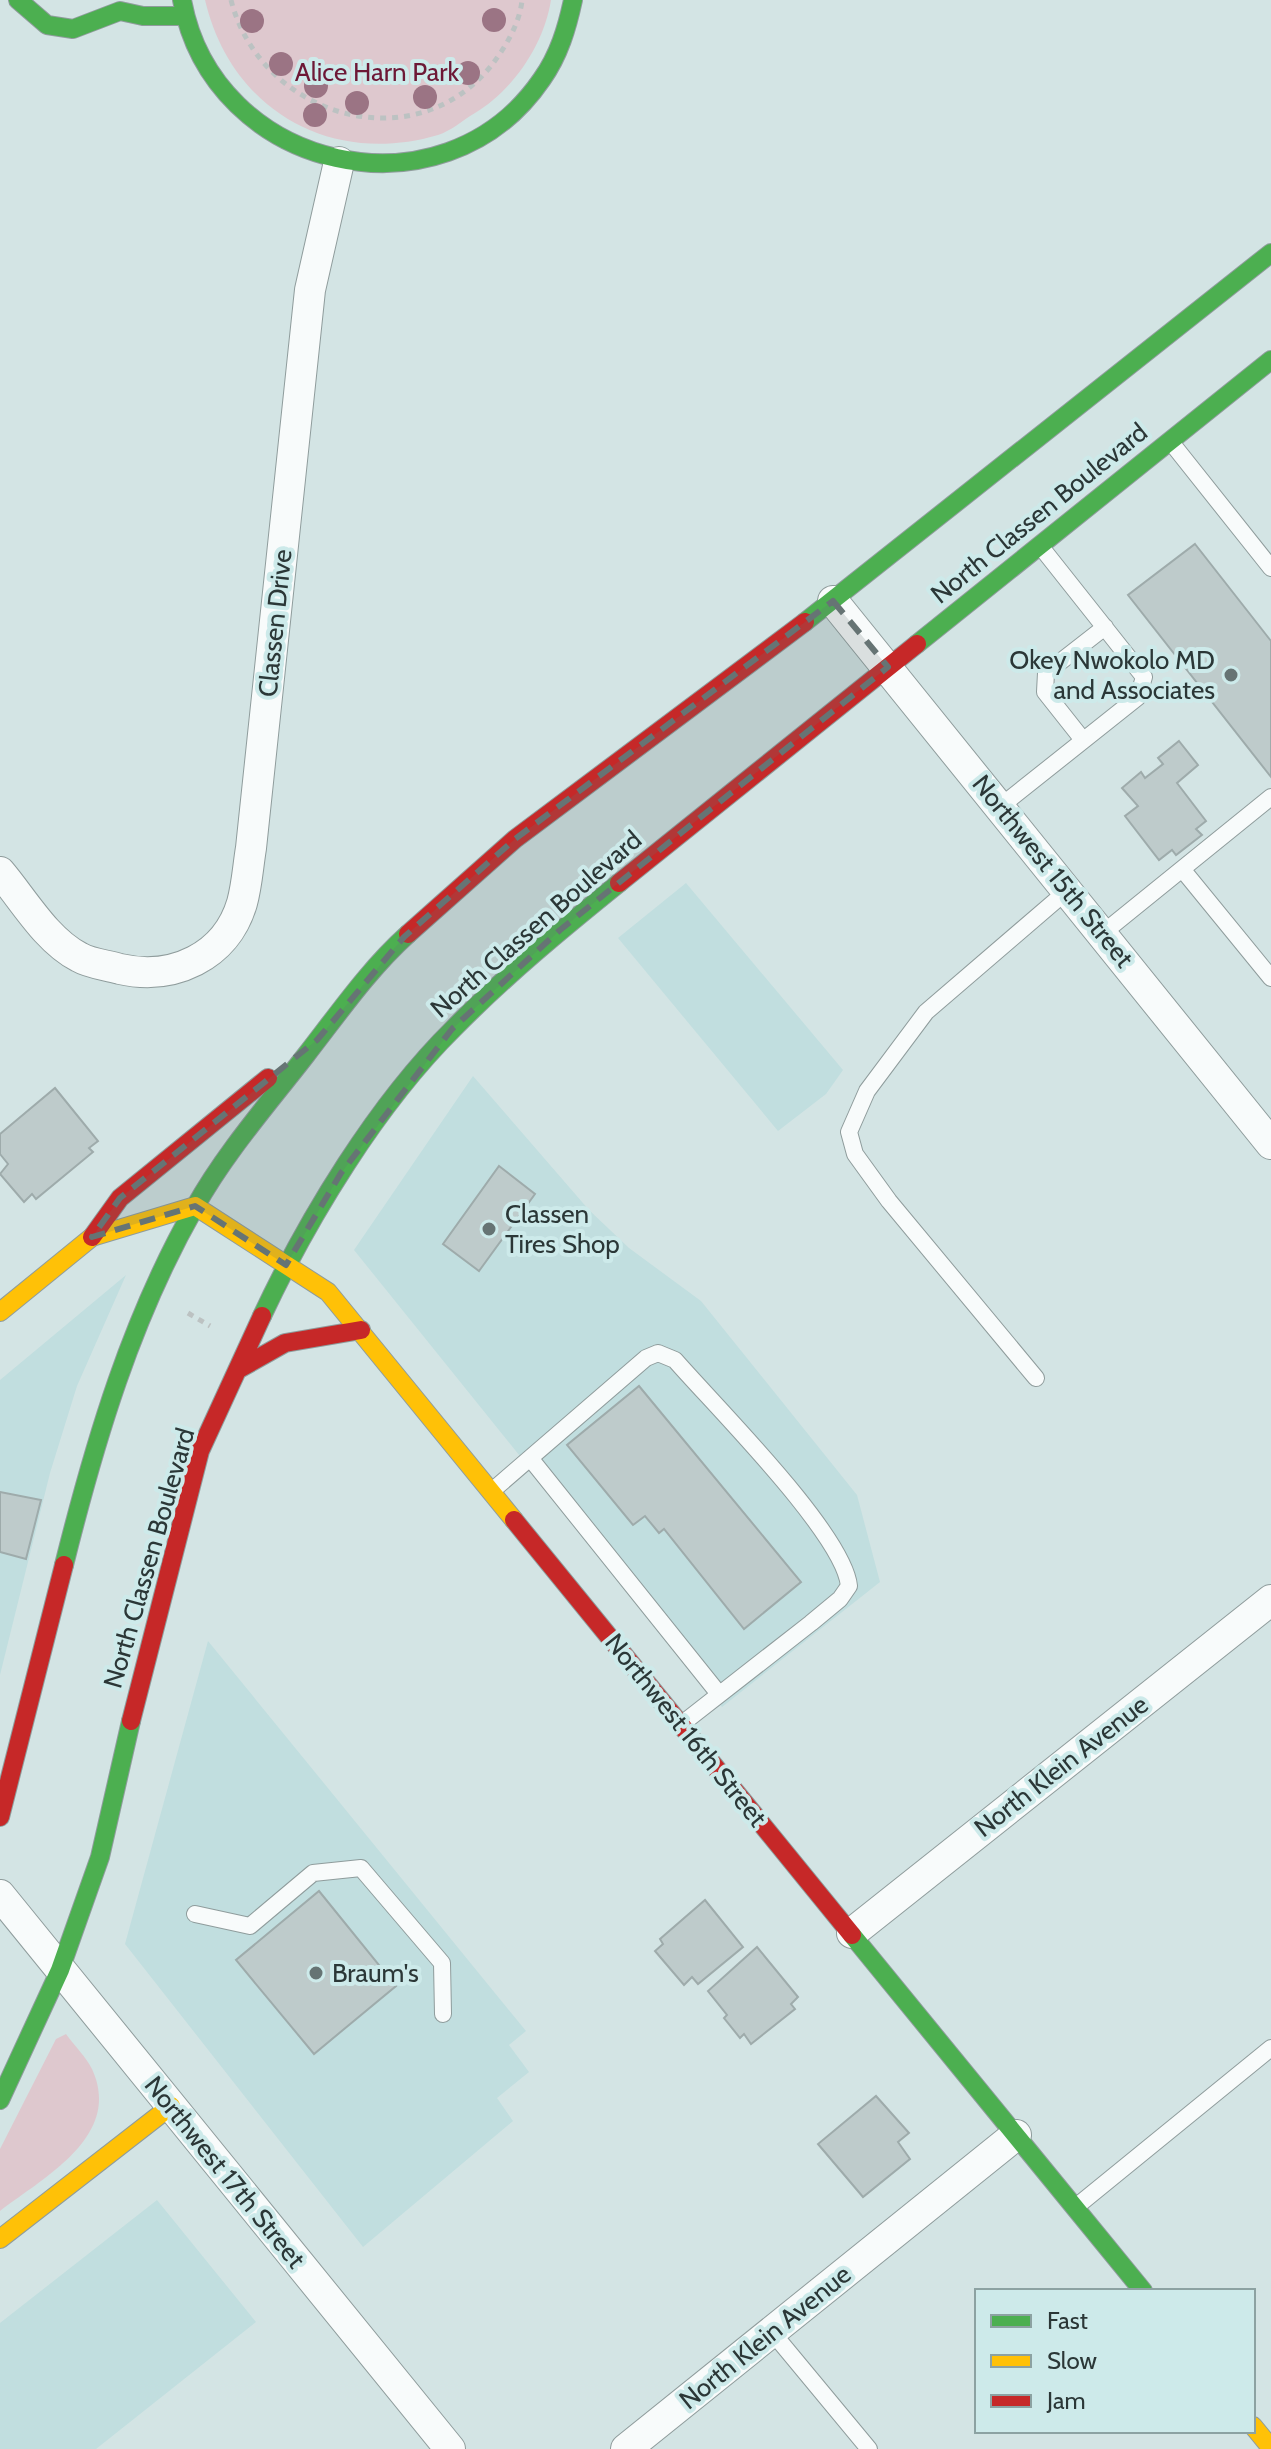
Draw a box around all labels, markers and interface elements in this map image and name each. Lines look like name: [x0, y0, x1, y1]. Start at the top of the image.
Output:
park label: Alice Harn Park: [295, 56, 459, 88]
street label: North Classen Boulevard: [924, 416, 1154, 610]
street label: Classen Drive: [251, 548, 299, 698]
place label: Okey Nwokolo MD and Associates: [1009, 644, 1215, 706]
marker: Okey Nwokolo MD and Associates: [1222, 666, 1240, 684]
street label: Northwest 15th Street: [965, 768, 1141, 974]
street label: North Classen Boulevard: [424, 824, 648, 1024]
place label: Classen Tires Shop: [505, 1198, 620, 1260]
marker: Classen Tires Shop: [480, 1220, 498, 1238]
street label: North Classen Boulevard: [97, 1424, 201, 1692]
street label: Northwest 16th Street: [598, 1627, 774, 1833]
street label: North Klein Avenue: [968, 1688, 1154, 1844]
place label: Braum's: [332, 1957, 419, 1989]
marker: Braum's: [307, 1964, 325, 1982]
street label: Northwest 17th Street: [138, 2070, 312, 2275]
street label: North Klein Avenue: [673, 2258, 857, 2416]
legend: [975, 2289, 1255, 2433]
text: Fast: [1047, 2306, 1088, 2335]
text: Slow: [1047, 2346, 1097, 2375]
text: Jam: [1046, 2386, 1085, 2415]

